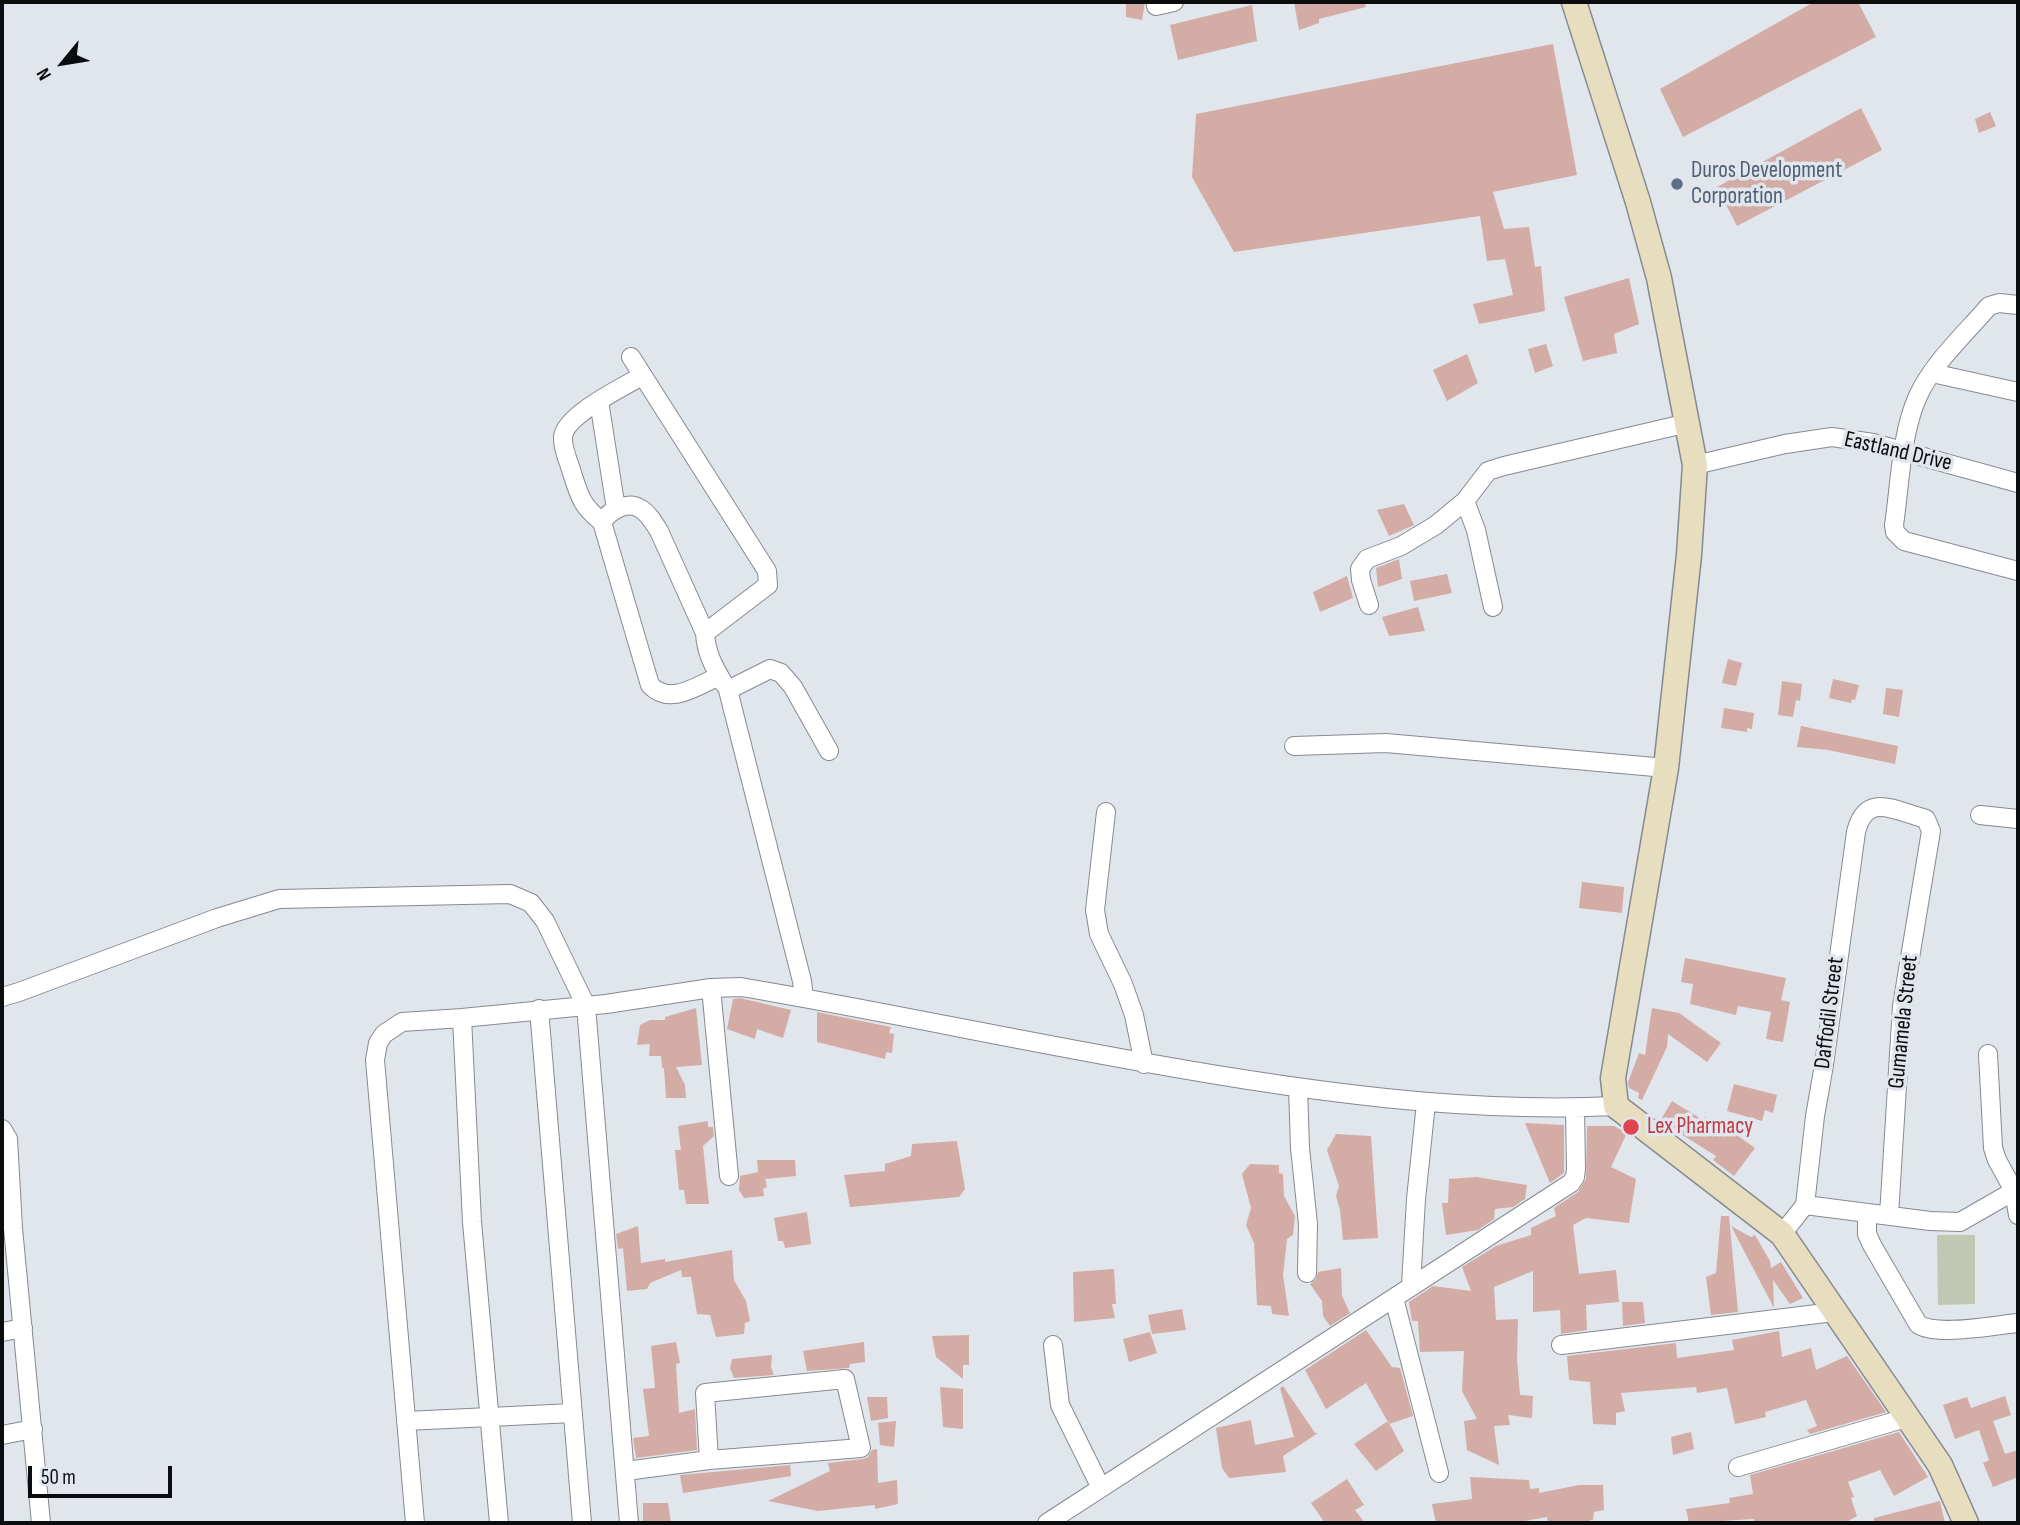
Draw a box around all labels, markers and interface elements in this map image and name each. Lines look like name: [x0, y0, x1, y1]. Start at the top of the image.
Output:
north arrow: [28, 28, 98, 98]
text: N: [32, 64, 57, 84]
place label: Duros Development Corporation: [1691, 157, 1842, 211]
marker: Duros Development Corporation: [1669, 176, 1685, 192]
street label: Eastland Drive: [1841, 426, 1955, 478]
street label: Gumamela Street: [1883, 954, 1925, 1090]
street label: Daffodil Street: [1809, 955, 1851, 1071]
place label: Lex Pharmacy: [1647, 1113, 1753, 1141]
marker: Lex Pharmacy: [1621, 1117, 1641, 1137]
scale bar: [32, 1452, 175, 1496]
text: 50 m: [41, 1465, 76, 1490]

